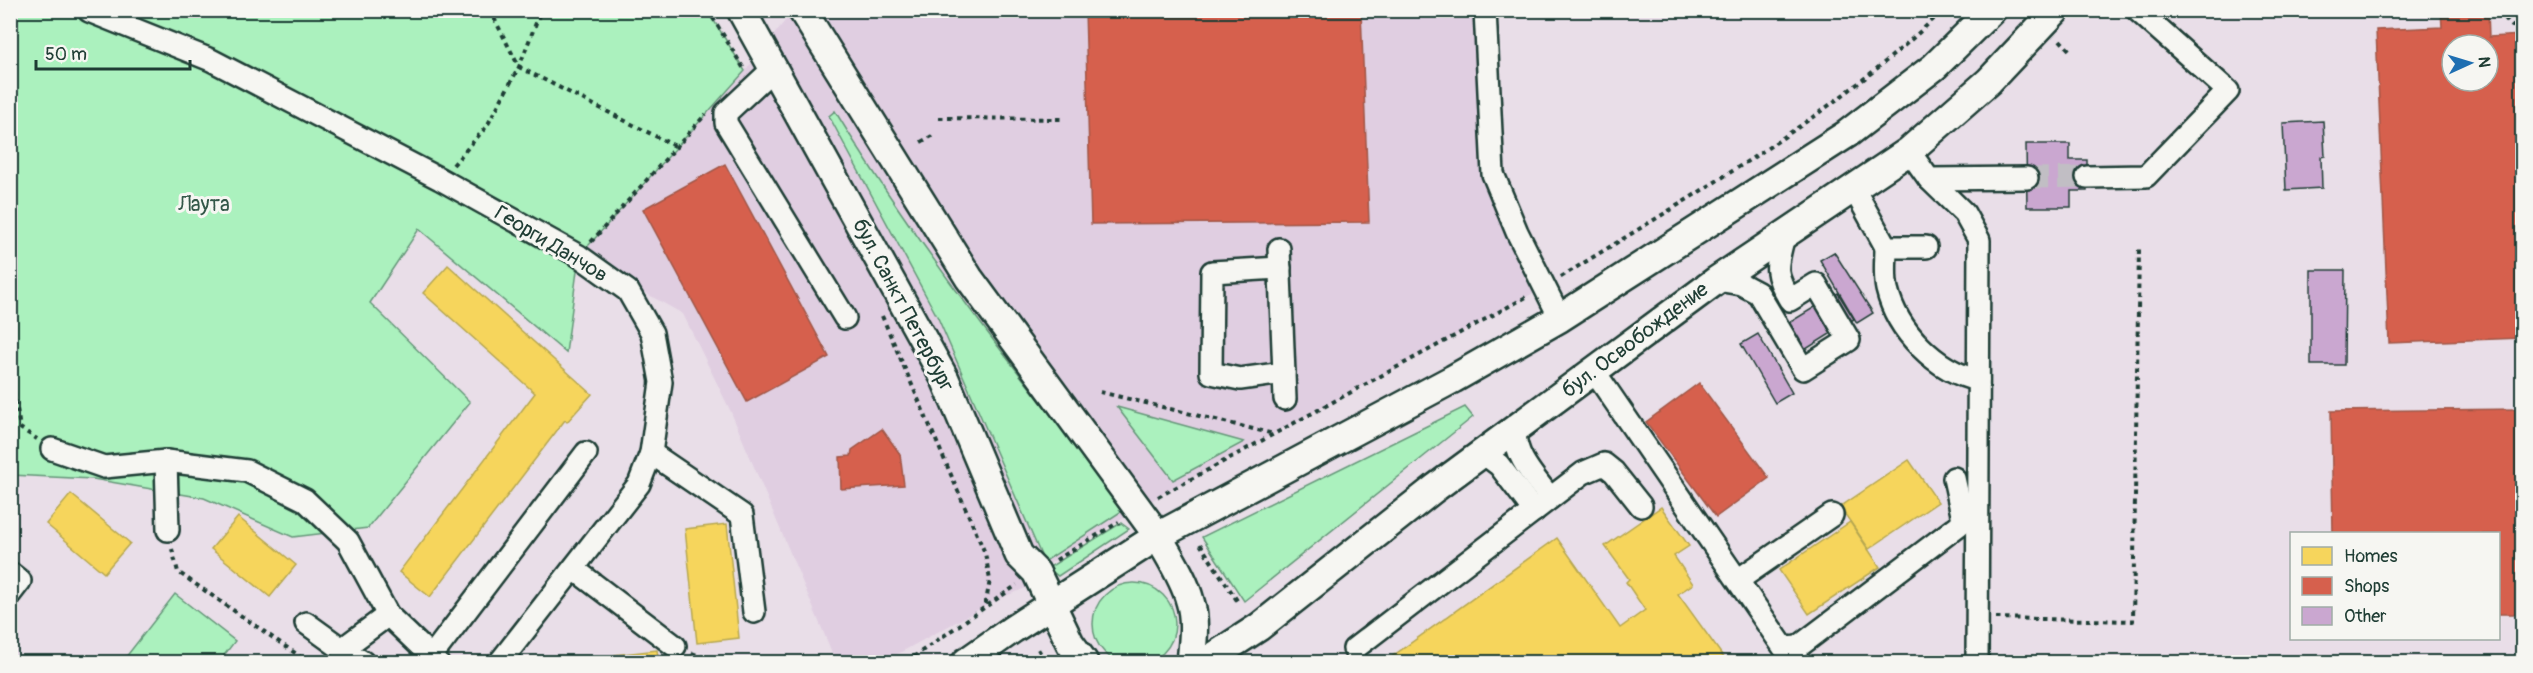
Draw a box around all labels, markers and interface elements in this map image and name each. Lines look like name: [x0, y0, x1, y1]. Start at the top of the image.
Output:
scale bar: [36, 33, 190, 71]
north arrow: [2440, 33, 2500, 93]
text: 50 m: [45, 43, 87, 66]
text: N: [2474, 56, 2494, 68]
park label: Лаута: [177, 191, 230, 218]
street label: Георги Данчов: [489, 200, 613, 288]
street label: бул. Санкт Петербург: [846, 214, 960, 396]
street label: бул. Освобождение: [1556, 276, 1714, 404]
legend: [2290, 532, 2500, 640]
text: Homes: [2344, 545, 2397, 568]
text: Shops: [2344, 575, 2389, 598]
text: Other: [2344, 605, 2387, 628]

